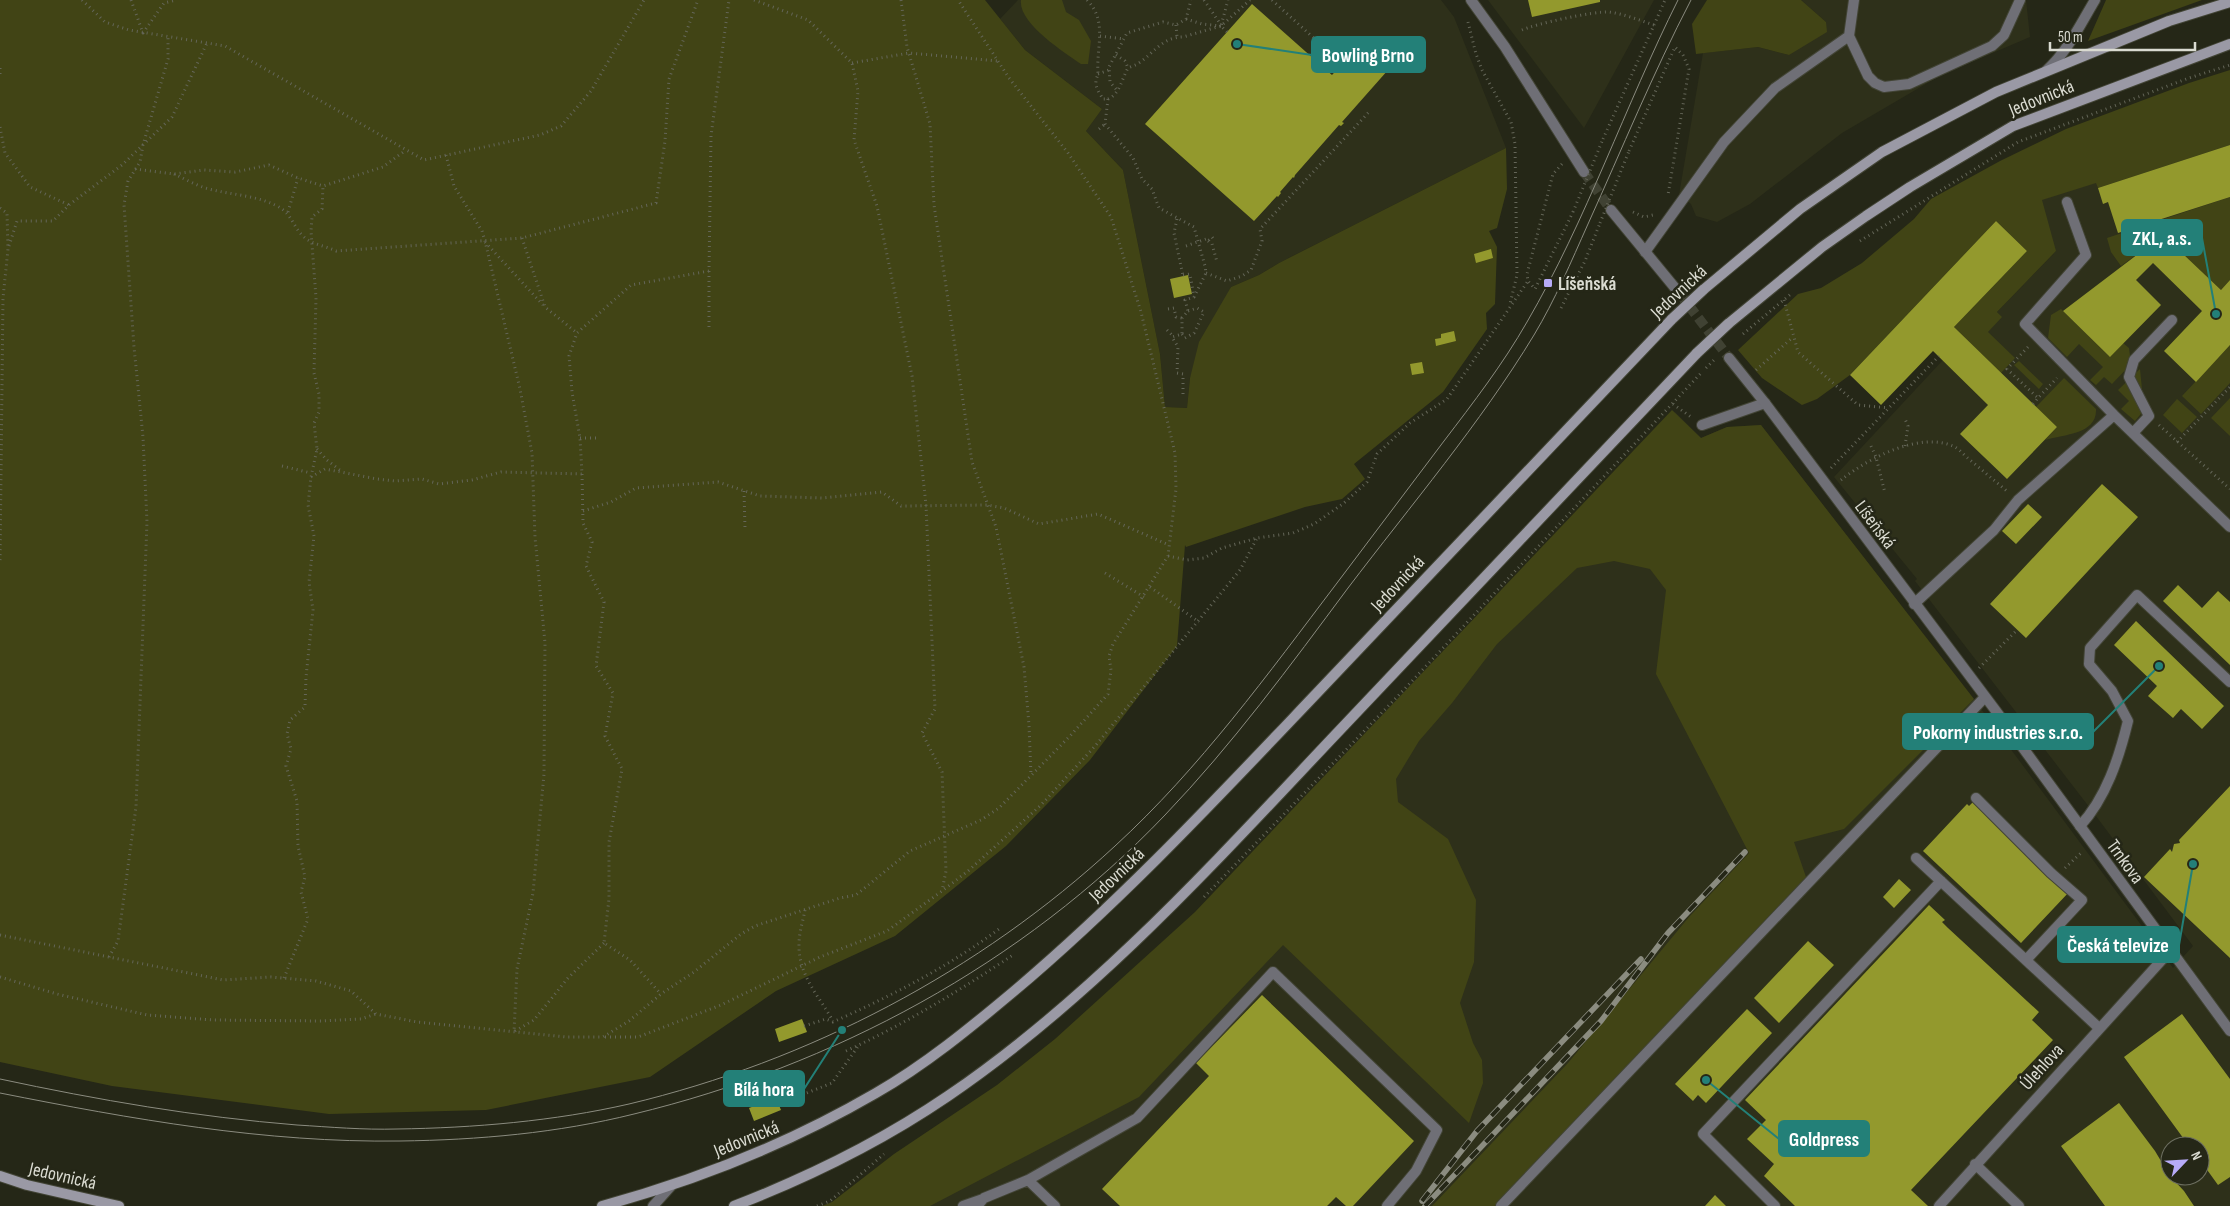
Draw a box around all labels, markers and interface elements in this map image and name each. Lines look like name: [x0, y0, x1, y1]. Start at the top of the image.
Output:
scale bar: [2050, 20, 2195, 52]
text: 50 m: [2058, 28, 2083, 47]
callout: Bowling Brno: [1312, 37, 1425, 72]
text: Bowling Brno: [1322, 44, 1414, 68]
street label: Jedovnická: [2005, 75, 2078, 122]
callout: ZKL, a.s.: [2122, 220, 2202, 255]
text: ZKL, a.s.: [2132, 227, 2192, 251]
street label: Jedovnická: [1645, 260, 1712, 325]
place label: Líšeňská: [1558, 273, 1616, 296]
marker: Líšeňská: [1542, 277, 1554, 289]
street label: Líšeňská: [1849, 496, 1900, 554]
street label: Jedovnická: [1366, 551, 1430, 618]
callout: Pokorny industries s.r.o.: [1903, 714, 2093, 749]
text: Pokorny industries s.r.o.: [1913, 721, 2083, 745]
street label: Trnkova: [2101, 835, 2148, 888]
street label: Jedovnická: [1084, 843, 1150, 908]
callout: Česká televize: [2058, 927, 2179, 962]
text: Česká televize: [2067, 934, 2169, 958]
street label: Úlehlova: [2015, 1039, 2069, 1095]
callout: Bílá hora: [724, 1071, 804, 1106]
text: Bílá hora: [734, 1078, 794, 1102]
street label: Jedovnická: [710, 1116, 783, 1163]
callout: Goldpress: [1779, 1121, 1869, 1156]
text: Goldpress: [1789, 1128, 1859, 1152]
north arrow: [2160, 1136, 2210, 1186]
text: N: [2187, 1149, 2206, 1163]
street label: Jedovnická: [26, 1157, 99, 1195]

